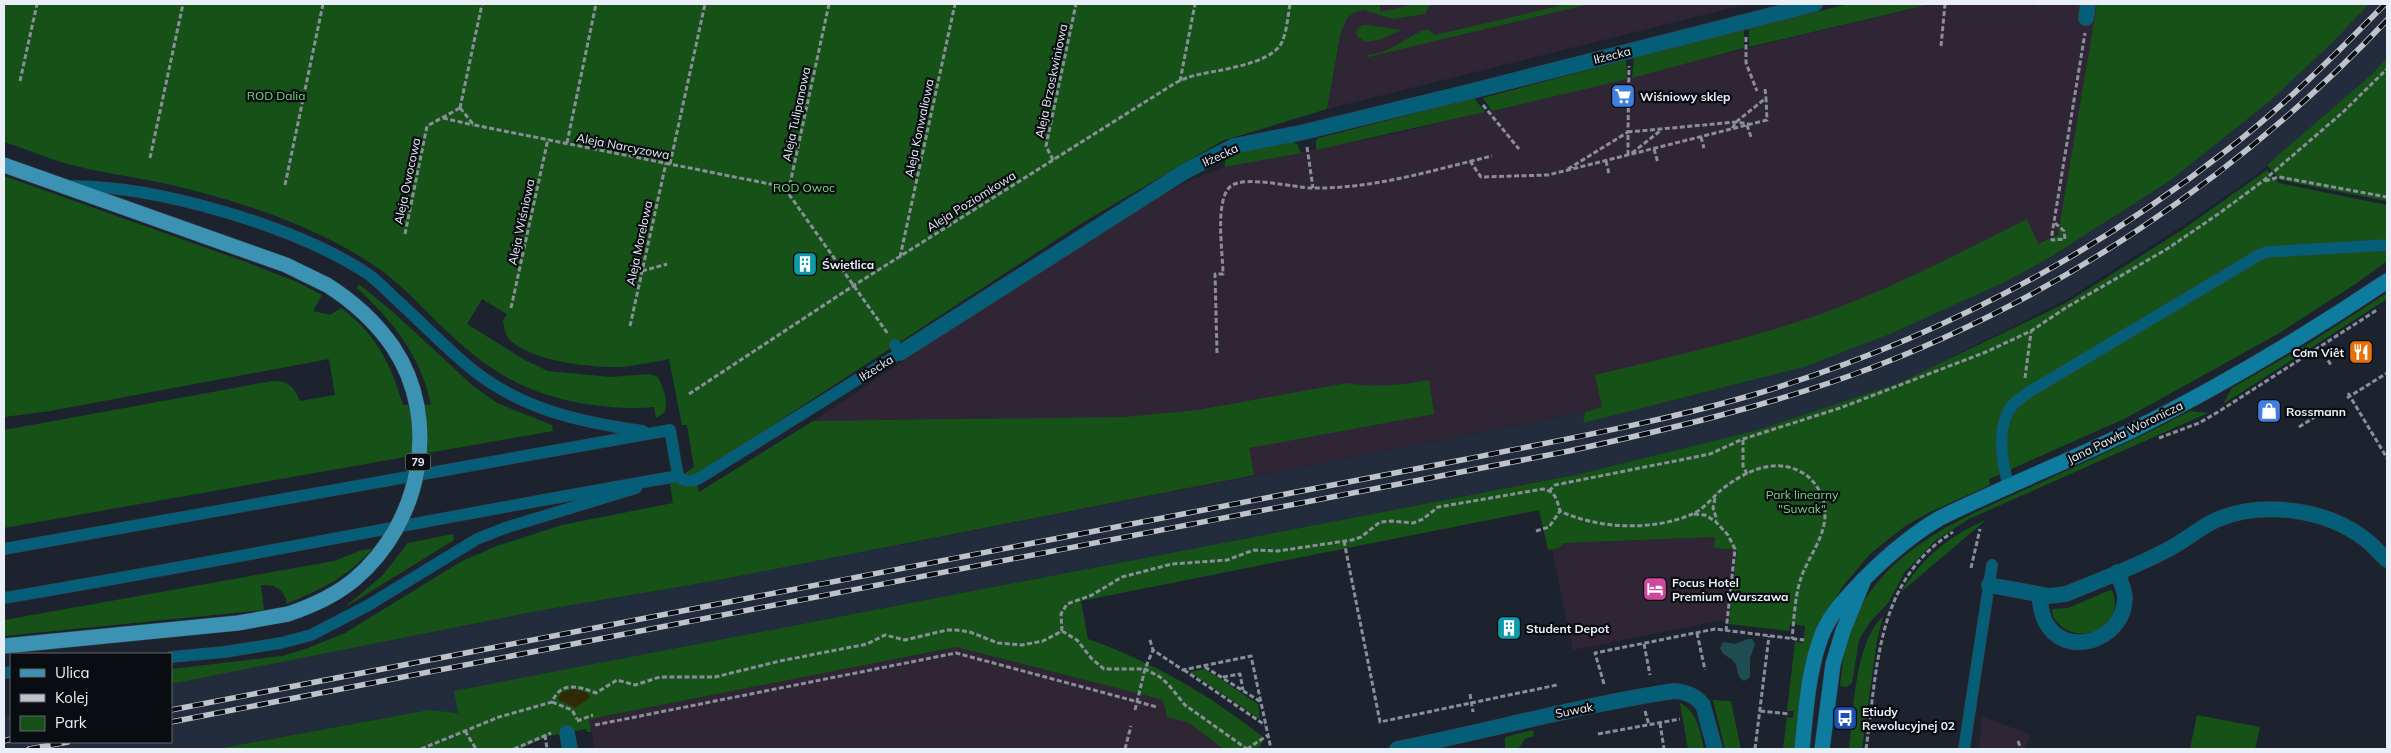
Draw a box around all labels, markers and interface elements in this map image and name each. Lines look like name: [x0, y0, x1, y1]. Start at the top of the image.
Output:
street label: Aleja Brzoskwiniowa: [1032, 23, 1070, 139]
street label: Iłżecka: [1592, 43, 1632, 67]
street label: Aleja Tulipanowa: [779, 65, 813, 163]
street label: Aleja Konwaliowa: [901, 77, 937, 179]
supermarket icon: Wiśniowy sklep: [1610, 83, 1636, 109]
park label: ROD Dalia: [247, 88, 305, 103]
place label: Wiśniowy sklep: [1640, 89, 1730, 104]
street label: Aleja Narcyzowa: [575, 130, 671, 162]
street label: Aleja Owocowa: [391, 136, 423, 226]
street label: Iłżecka: [1200, 140, 1240, 170]
street label: Aleja Poziomkowa: [924, 167, 1018, 235]
street label: Aleja Wiśniowa: [505, 178, 537, 266]
park label: ROD Owoc: [773, 180, 835, 195]
street label: Aleja Morelowa: [623, 199, 655, 287]
building icon: Świetlica: [792, 251, 818, 277]
place label: Świetlica: [822, 257, 874, 272]
restaurant icon: Cơm Viêt: [2348, 339, 2374, 365]
place label: Cơm Viêt: [2292, 345, 2344, 360]
street label: Iłżecka: [856, 352, 896, 384]
street label: Jana Pawła Woronicza: [2065, 398, 2185, 466]
shop icon: Rossmann: [2256, 398, 2282, 424]
place label: Rossmann: [2286, 404, 2346, 419]
road number: 79: [406, 454, 430, 471]
park label: Park linearny "Suwak": [1766, 487, 1839, 516]
place label: Focus Hotel Premium Warszawa: [1672, 575, 1789, 604]
hotel icon: Focus Hotel Premium Warszawa: [1642, 576, 1668, 602]
building icon: Student Depot: [1496, 615, 1522, 641]
place label: Student Depot: [1526, 621, 1610, 636]
legend: [10, 653, 172, 743]
text: Ulica: [55, 663, 89, 682]
text: Kolej: [55, 688, 88, 707]
street label: Suwak: [1554, 699, 1595, 721]
place label: Etiudy Rewolucyjnej 02: [1862, 704, 1955, 733]
bus stop icon: Etiudy Rewolucyjnej 02: [1832, 705, 1858, 731]
text: Park: [55, 713, 87, 732]

